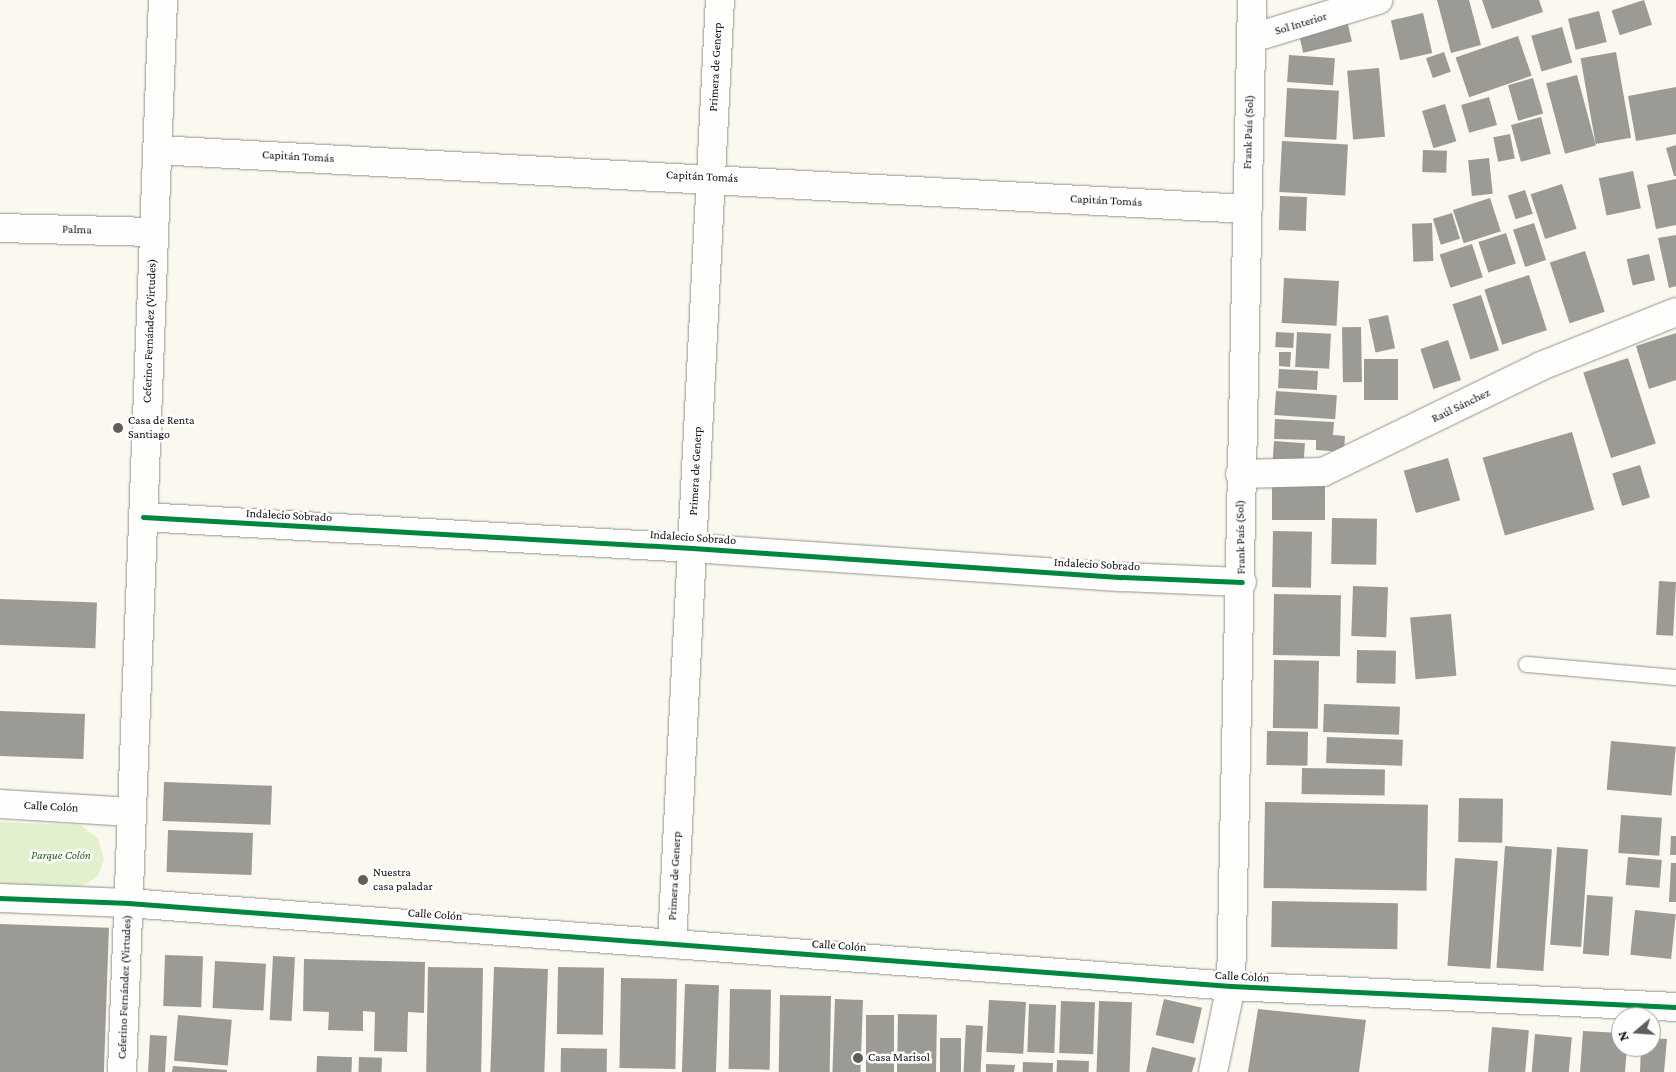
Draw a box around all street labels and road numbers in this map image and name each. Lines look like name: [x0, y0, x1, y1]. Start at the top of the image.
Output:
street label: Sol Interior: [1273, 9, 1329, 39]
street label: Primera de Generp: [706, 22, 726, 112]
street label: Frank País (Sol): [1241, 95, 1257, 169]
street label: Capitán Tomás: [262, 148, 334, 166]
street label: Capitán Tomás: [666, 168, 738, 186]
street label: Capitán Tomás: [1070, 192, 1142, 210]
street label: Palma: [62, 222, 92, 238]
street label: Ceferino Fernández (Virtudes): [140, 259, 160, 403]
street label: Raúl Sánchez: [1429, 386, 1493, 426]
street label: Primera de Generp: [686, 426, 706, 516]
street label: Frank País (Sol): [1233, 500, 1249, 574]
street label: Indalecio Sobrado: [246, 507, 332, 525]
street label: Indalecio Sobrado: [649, 528, 737, 548]
street label: Indalecio Sobrado: [1054, 556, 1140, 574]
street label: Calle Colón: [23, 798, 79, 816]
street label: Primera de Generp: [665, 831, 685, 921]
street label: Calle Colón: [407, 906, 463, 924]
street label: Ceferino Fernández (Virtudes): [115, 915, 135, 1059]
street label: Calle Colón: [811, 937, 867, 955]
street label: Calle Colón: [1214, 968, 1270, 986]

